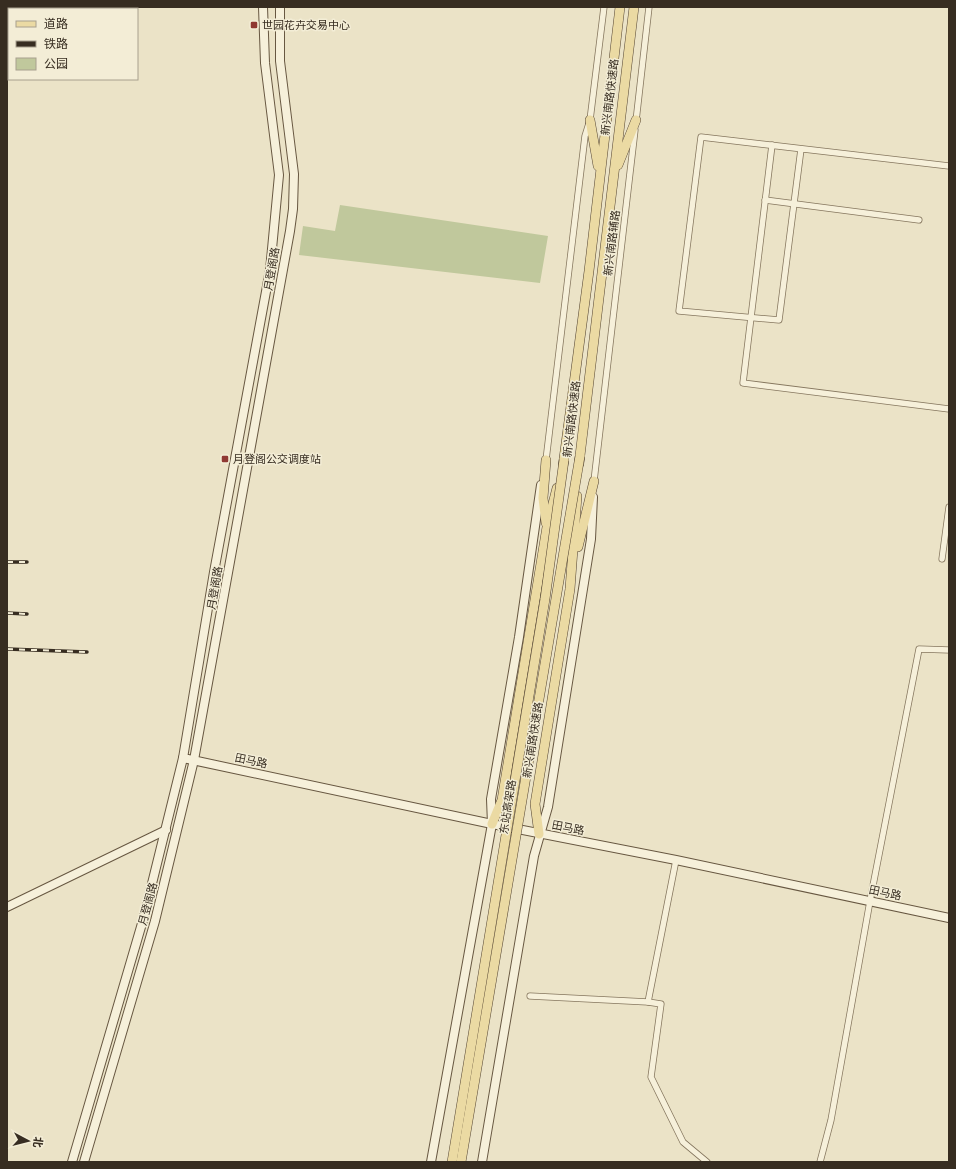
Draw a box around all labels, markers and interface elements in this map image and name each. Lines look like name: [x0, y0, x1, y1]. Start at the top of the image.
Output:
legend: [8, 8, 138, 80]
text: 道路: [44, 16, 68, 32]
place label: 世园花卉交易中心: [262, 18, 350, 33]
marker: 世园花卉交易中心: [249, 20, 259, 30]
text: 铁路: [44, 36, 68, 52]
text: 公园: [44, 56, 68, 72]
street label: 新兴南路快速路: [598, 58, 622, 136]
street label: 新兴南路辅路: [601, 209, 623, 277]
street label: 月登阁路: [261, 246, 283, 292]
street label: 新兴南路快速路: [560, 380, 584, 458]
place label: 月登阁公交调度站: [233, 452, 321, 467]
marker: 月登阁公交调度站: [220, 454, 230, 464]
street label: 月登阁路: [204, 565, 226, 611]
street label: 新兴南路快速路: [520, 701, 546, 779]
street label: 田马路: [233, 750, 269, 772]
street label: 东站高架路: [496, 779, 520, 835]
street label: 田马路: [550, 817, 586, 839]
street label: 月登阁路: [135, 881, 161, 927]
street label: 田马路: [867, 882, 903, 904]
north arrow: [8, 1121, 48, 1161]
text: 北: [29, 1136, 46, 1149]

